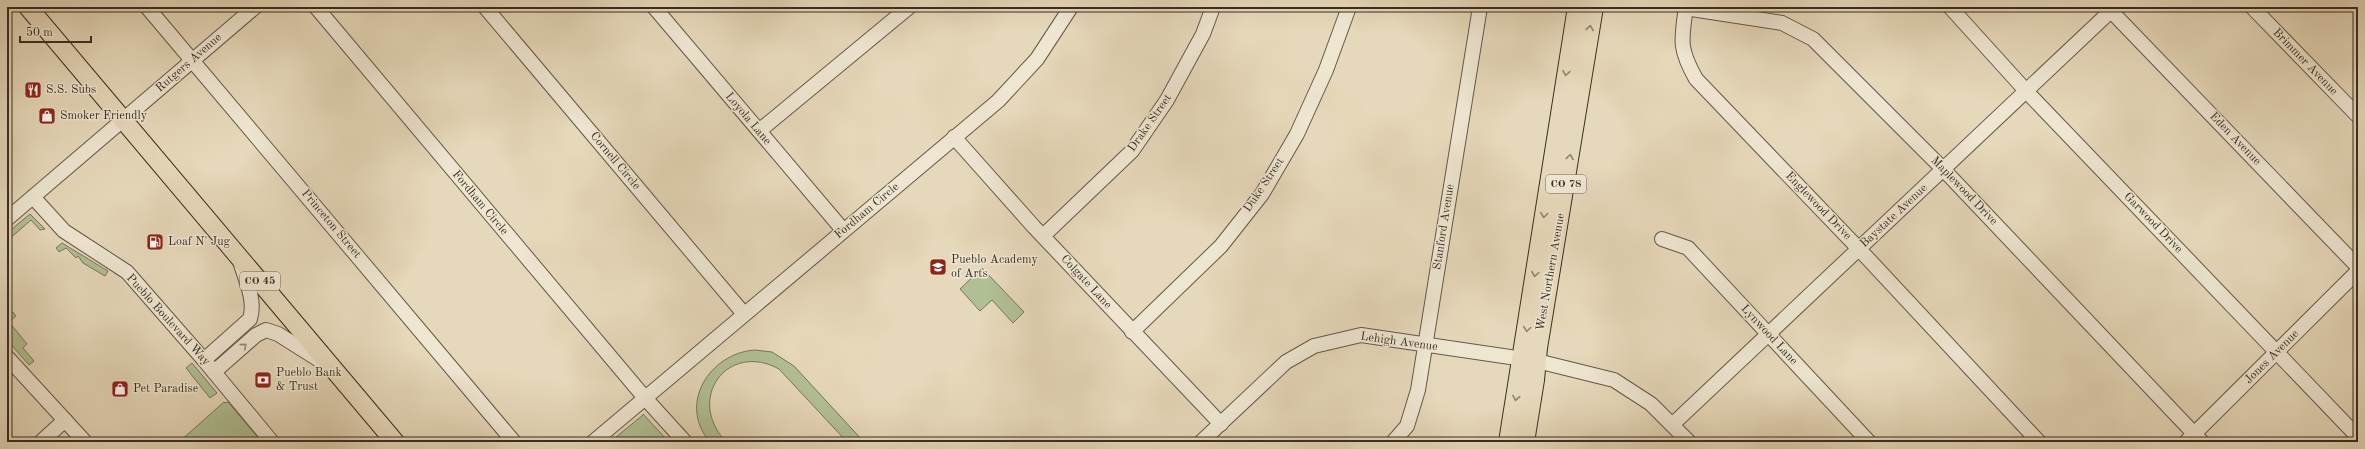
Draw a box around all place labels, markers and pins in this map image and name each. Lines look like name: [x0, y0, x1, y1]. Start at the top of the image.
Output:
restaurant icon: S.S. Subs: [23, 80, 43, 100]
place label: S.S. Subs: [46, 84, 96, 96]
shop icon: Smoker Friendly: [37, 106, 57, 126]
place label: Smoker Friendly: [60, 110, 148, 122]
fuel station icon: Loaf N' Jug: [145, 232, 165, 252]
place label: Loaf N' Jug: [168, 236, 231, 248]
place label: Pueblo Academy of Arts: [951, 254, 1038, 280]
school or university icon: Pueblo Academy of Arts: [928, 257, 948, 277]
place label: Pueblo Bank & Trust: [276, 367, 342, 393]
bank icon: Pueblo Bank & Trust: [253, 370, 273, 390]
shop icon: Pet Paradise: [110, 379, 130, 399]
place label: Pet Paradise: [133, 383, 199, 395]

